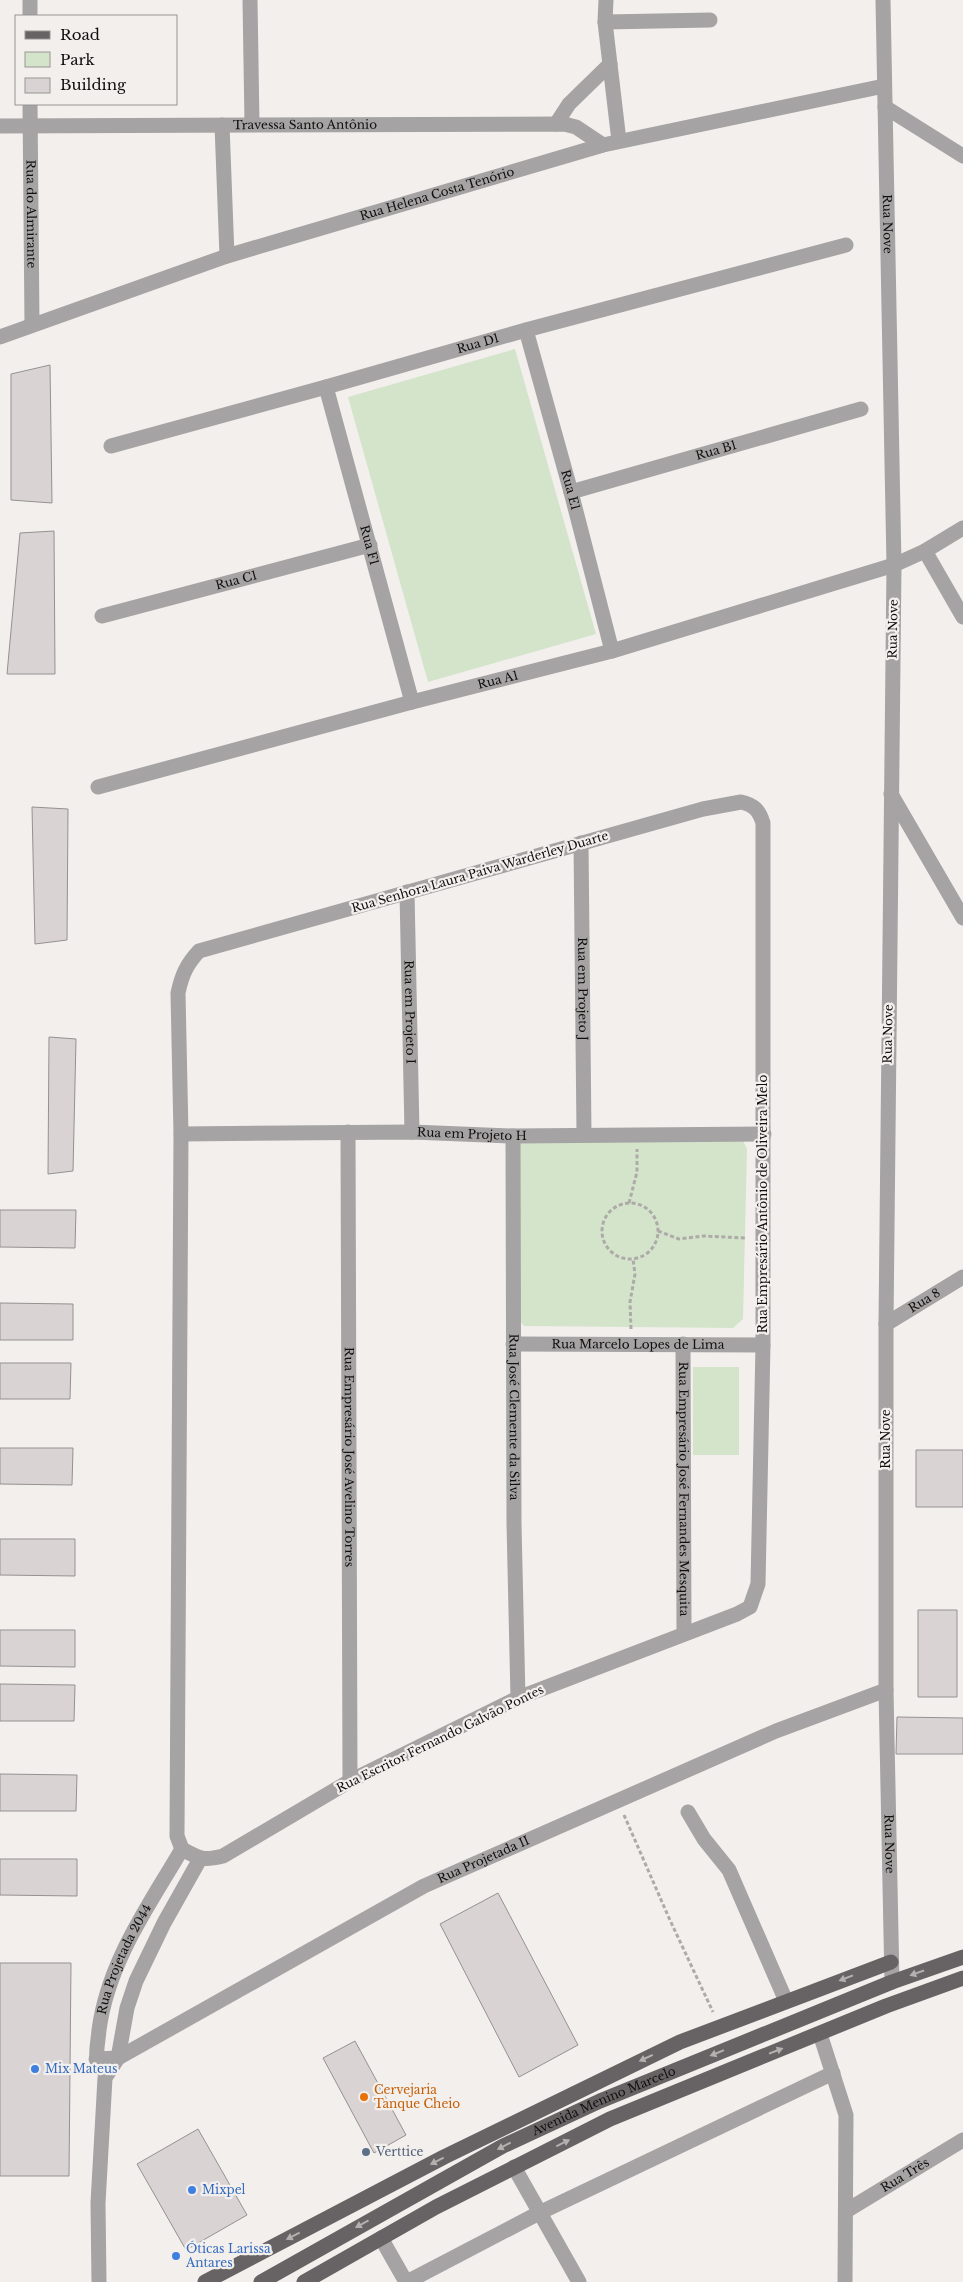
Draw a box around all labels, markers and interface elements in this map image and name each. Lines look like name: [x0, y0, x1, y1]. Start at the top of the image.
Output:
legend: [15, 15, 178, 105]
text: Road: [60, 25, 100, 44]
text: Park: [60, 50, 96, 69]
text: Building: [60, 75, 127, 94]
street label: Travessa Santo Antônio: [233, 117, 377, 132]
street label: Rua do Almirante: [24, 160, 39, 269]
street label: Rua Helena Costa Tenório: [358, 164, 516, 223]
street label: Rua Nove: [880, 194, 896, 254]
street label: Rua D1: [455, 330, 501, 356]
street label: Rua B1: [694, 437, 738, 463]
street label: Rua E1: [558, 468, 583, 512]
street label: Rua F1: [357, 523, 382, 567]
street label: Rua C1: [214, 567, 259, 593]
street label: Rua Nove: [884, 599, 901, 659]
street label: Rua A1: [476, 667, 520, 692]
street label: Rua Senhora Laura Paiva Warderley Duarte: [350, 828, 610, 915]
street label: Rua em Projeto J: [575, 937, 591, 1041]
street label: Rua em Projeto I: [401, 960, 419, 1064]
street label: Rua Nove: [879, 1004, 896, 1064]
street label: Rua Empresário Antônio de Oliveira Melo: [755, 1075, 770, 1333]
street label: Rua em Projeto H: [417, 1124, 527, 1143]
street label: Rua 8: [905, 1285, 943, 1316]
street label: Rua José Clemente da Silva: [507, 1334, 522, 1501]
street label: Rua Marcelo Lopes de Lima: [552, 1336, 725, 1352]
street label: Rua Empresário José Avelino Torres: [342, 1347, 357, 1567]
street label: Rua Empresário José Fernandes Mesquita: [676, 1362, 692, 1617]
street label: Rua Nove: [878, 1409, 893, 1469]
street label: Rua Escritor Fernando Galvão Pontes: [334, 1682, 546, 1795]
street label: Rua Nove: [882, 1814, 898, 1874]
street label: Rua Projetada II: [435, 1833, 532, 1886]
street label: Rua Projetada 2044: [94, 1901, 154, 2016]
one-way arrow: [909, 1969, 924, 1977]
one-way arrow: [838, 1975, 853, 1983]
one-way arrow: [769, 2047, 784, 2055]
one-way arrow: [710, 2049, 724, 2057]
one-way arrow: [639, 2054, 653, 2062]
place label: Mix Mateus: [45, 2061, 117, 2076]
marker: Mix Mateus: [29, 2063, 41, 2075]
street label: Avenida Menino Marcelo: [529, 2063, 678, 2139]
place label: Cervejaria Tanque Cheio: [374, 2082, 460, 2111]
marker: Cervejaria Tanque Cheio: [358, 2091, 370, 2103]
one-way arrow: [555, 2139, 570, 2147]
one-way arrow: [497, 2142, 511, 2150]
place label: Verttice: [375, 2144, 424, 2159]
marker: Verttice: [360, 2146, 372, 2158]
street label: Rua Três: [878, 2154, 932, 2195]
one-way arrow: [430, 2157, 445, 2165]
place label: Mixpel: [202, 2182, 246, 2197]
marker: Mixpel: [186, 2184, 198, 2196]
one-way arrow: [355, 2220, 369, 2229]
one-way arrow: [286, 2232, 300, 2240]
place label: Óticas Larissa Antares: [185, 2240, 271, 2270]
marker: Óticas Larissa Antares: [170, 2250, 182, 2262]

